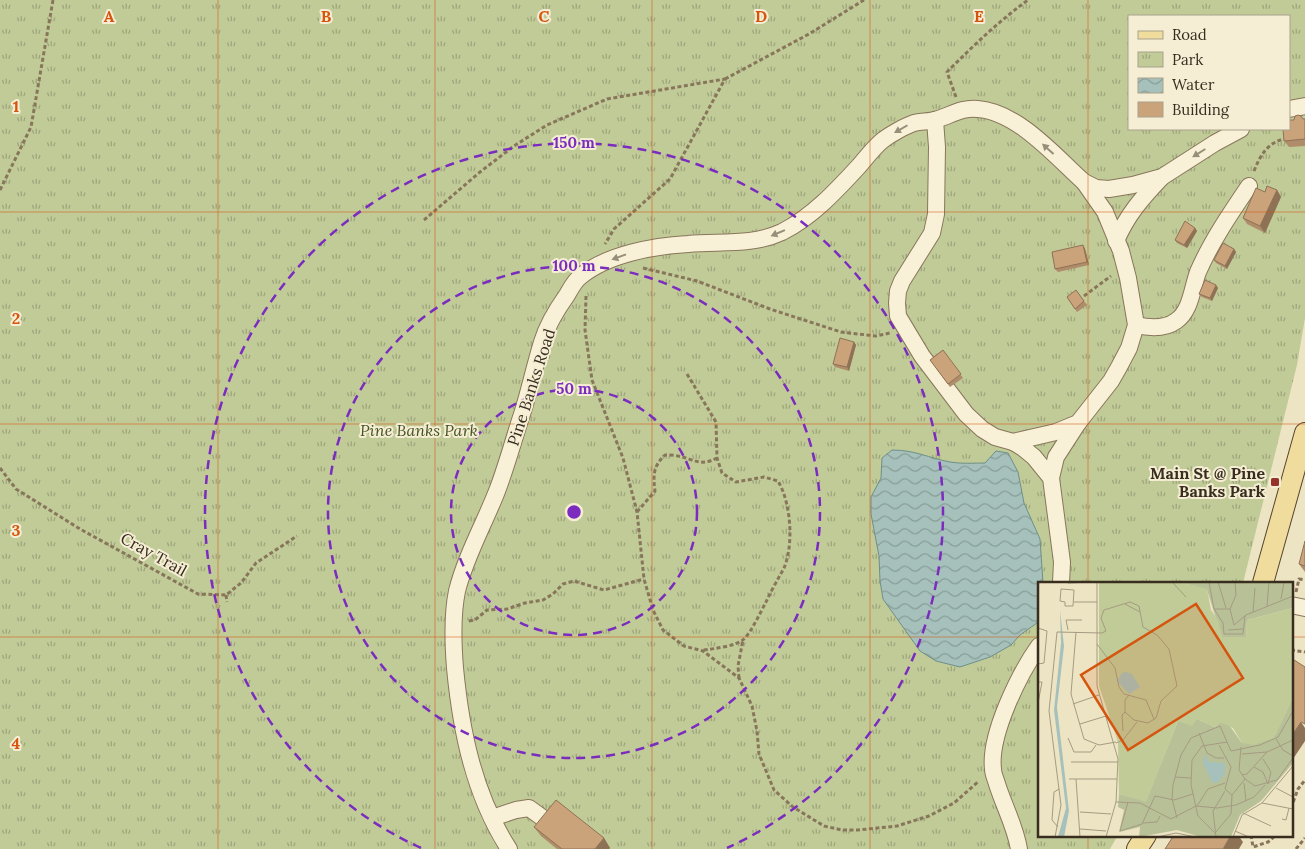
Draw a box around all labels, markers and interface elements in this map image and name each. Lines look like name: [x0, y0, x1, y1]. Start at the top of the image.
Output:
text: A: [104, 6, 115, 26]
text: B: [321, 6, 332, 26]
text: C: [538, 6, 550, 26]
text: D: [755, 6, 767, 26]
text: E: [974, 6, 984, 26]
legend: [1128, 15, 1290, 130]
text: Road: [1172, 25, 1207, 44]
text: Park: [1172, 50, 1203, 69]
text: Water: [1172, 75, 1215, 94]
text: 1: [13, 96, 19, 116]
text: Building: [1172, 100, 1230, 119]
one-way arrow: [895, 125, 908, 134]
text: 150 m: [553, 133, 595, 152]
one-way arrow: [1041, 144, 1054, 155]
one-way arrow: [1192, 148, 1206, 158]
one-way arrow: [771, 229, 785, 237]
one-way arrow: [611, 254, 626, 261]
text: 100 m: [553, 256, 596, 275]
text: 2: [12, 308, 20, 328]
street label: Pine Banks Road: [503, 325, 559, 448]
text: 50 m: [556, 379, 592, 398]
park label: Pine Banks Park: [360, 420, 478, 440]
place label: Main St @ Pine Banks Park: [1150, 463, 1265, 501]
marker: Main St @ Pine Banks Park: [1269, 476, 1281, 488]
centre of rings: [565, 503, 583, 521]
text: 3: [12, 520, 21, 540]
street label: Cray Trail: [117, 528, 191, 580]
inset map: [1038, 582, 1292, 836]
text: 4: [12, 733, 21, 753]

